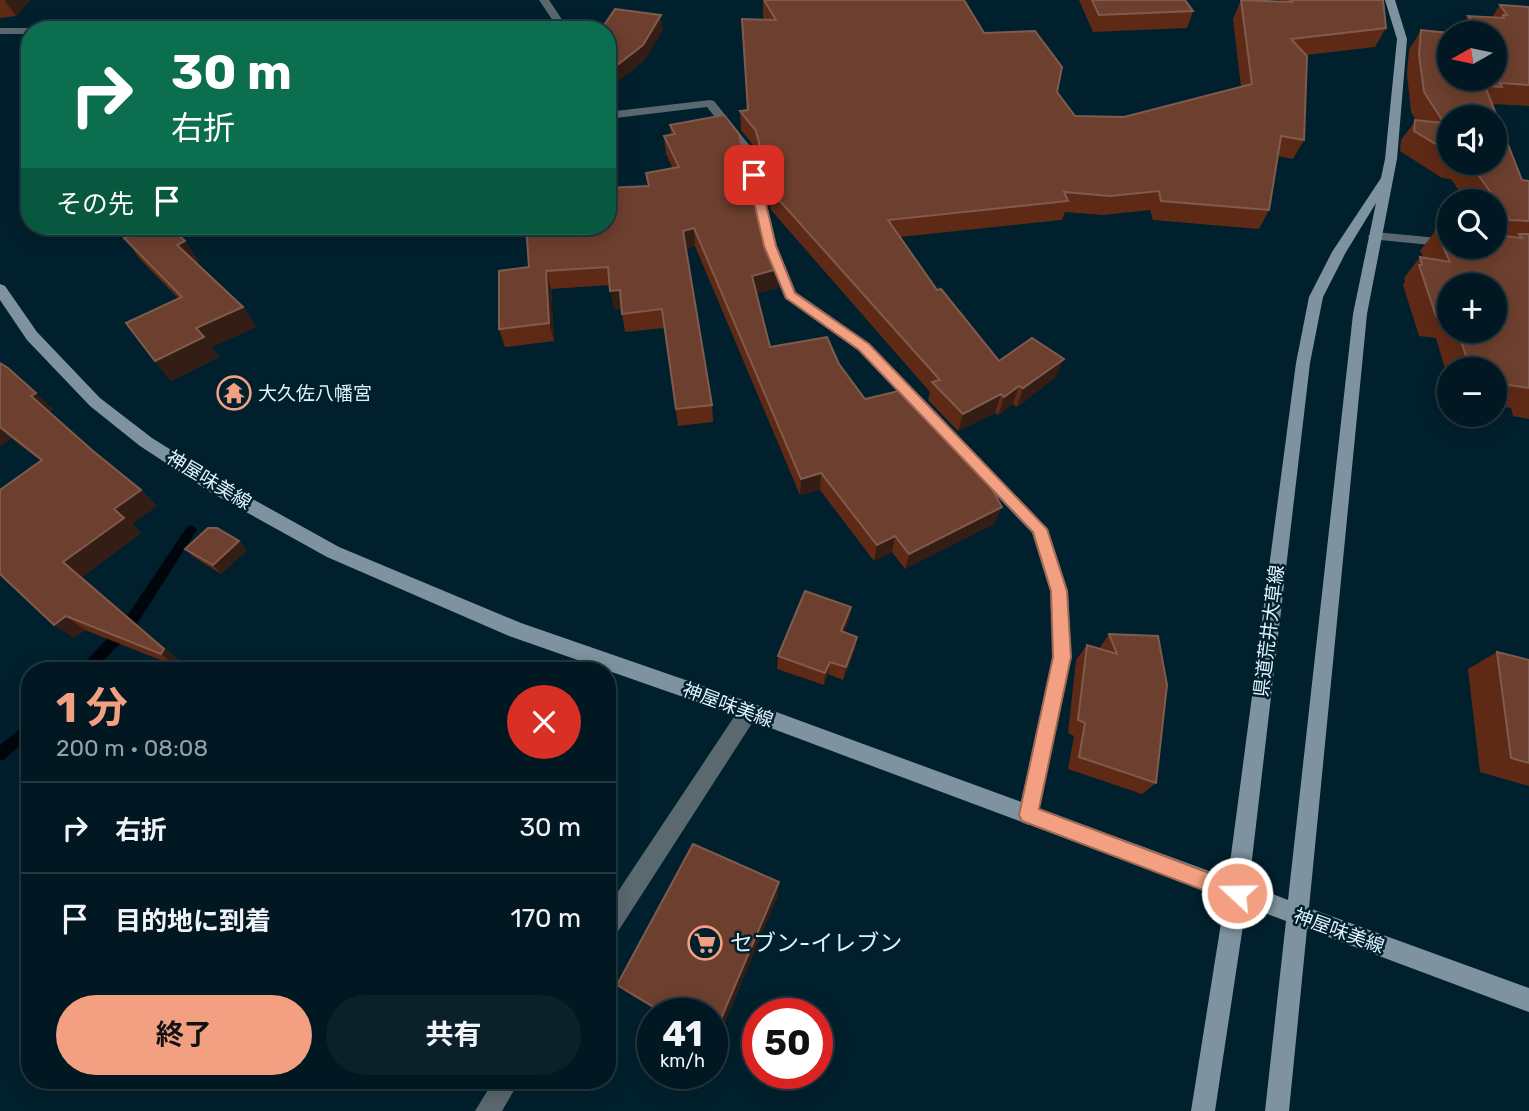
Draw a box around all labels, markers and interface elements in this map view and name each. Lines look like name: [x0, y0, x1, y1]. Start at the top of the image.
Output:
north arrow: [1437, 21, 1507, 91]
map controls: [1437, 21, 1507, 427]
text: 30 m: [171, 43, 292, 101]
icon: right: [56, 49, 147, 140]
button: sound: [1437, 105, 1507, 175]
text: 右折: [171, 109, 235, 147]
pin: [724, 145, 784, 205]
icon: arrive: [735, 156, 773, 194]
icon: arrive: [148, 182, 186, 220]
text: その先: [56, 189, 134, 220]
button: search: [1437, 189, 1507, 259]
button: +: [1437, 273, 1507, 343]
button: −: [1437, 357, 1507, 427]
temple icon: 大久佐八幡宮: [215, 374, 253, 412]
place label: 大久佐八幡宮: [258, 382, 372, 405]
street label: 神屋味美線: [162, 446, 256, 514]
street label: 県道荒井大草線: [1249, 564, 1289, 698]
street label: 神屋味美線: [679, 678, 777, 732]
text: 1 分: [56, 683, 128, 733]
button: close: [507, 685, 581, 759]
text: 200 m · 08:08: [56, 734, 208, 762]
icon: right: [56, 809, 94, 847]
text: 30 m: [519, 812, 581, 843]
text: 右折: [115, 815, 167, 846]
position arrow: [1200, 856, 1274, 930]
icon: arrive: [56, 900, 94, 938]
text: 170 m: [511, 903, 581, 934]
street label: 神屋味美線: [1290, 904, 1388, 958]
text: 目的地に到着: [115, 906, 271, 937]
supermarket icon: セブン-イレブン: [686, 924, 724, 962]
place label: セブン-イレブン: [730, 929, 902, 957]
button: 終了: [56, 995, 312, 1075]
button: 共有: [326, 995, 581, 1075]
speed limit sign: 50: [742, 998, 833, 1089]
text: 41: [662, 1013, 703, 1055]
text: km/h: [660, 1050, 705, 1072]

